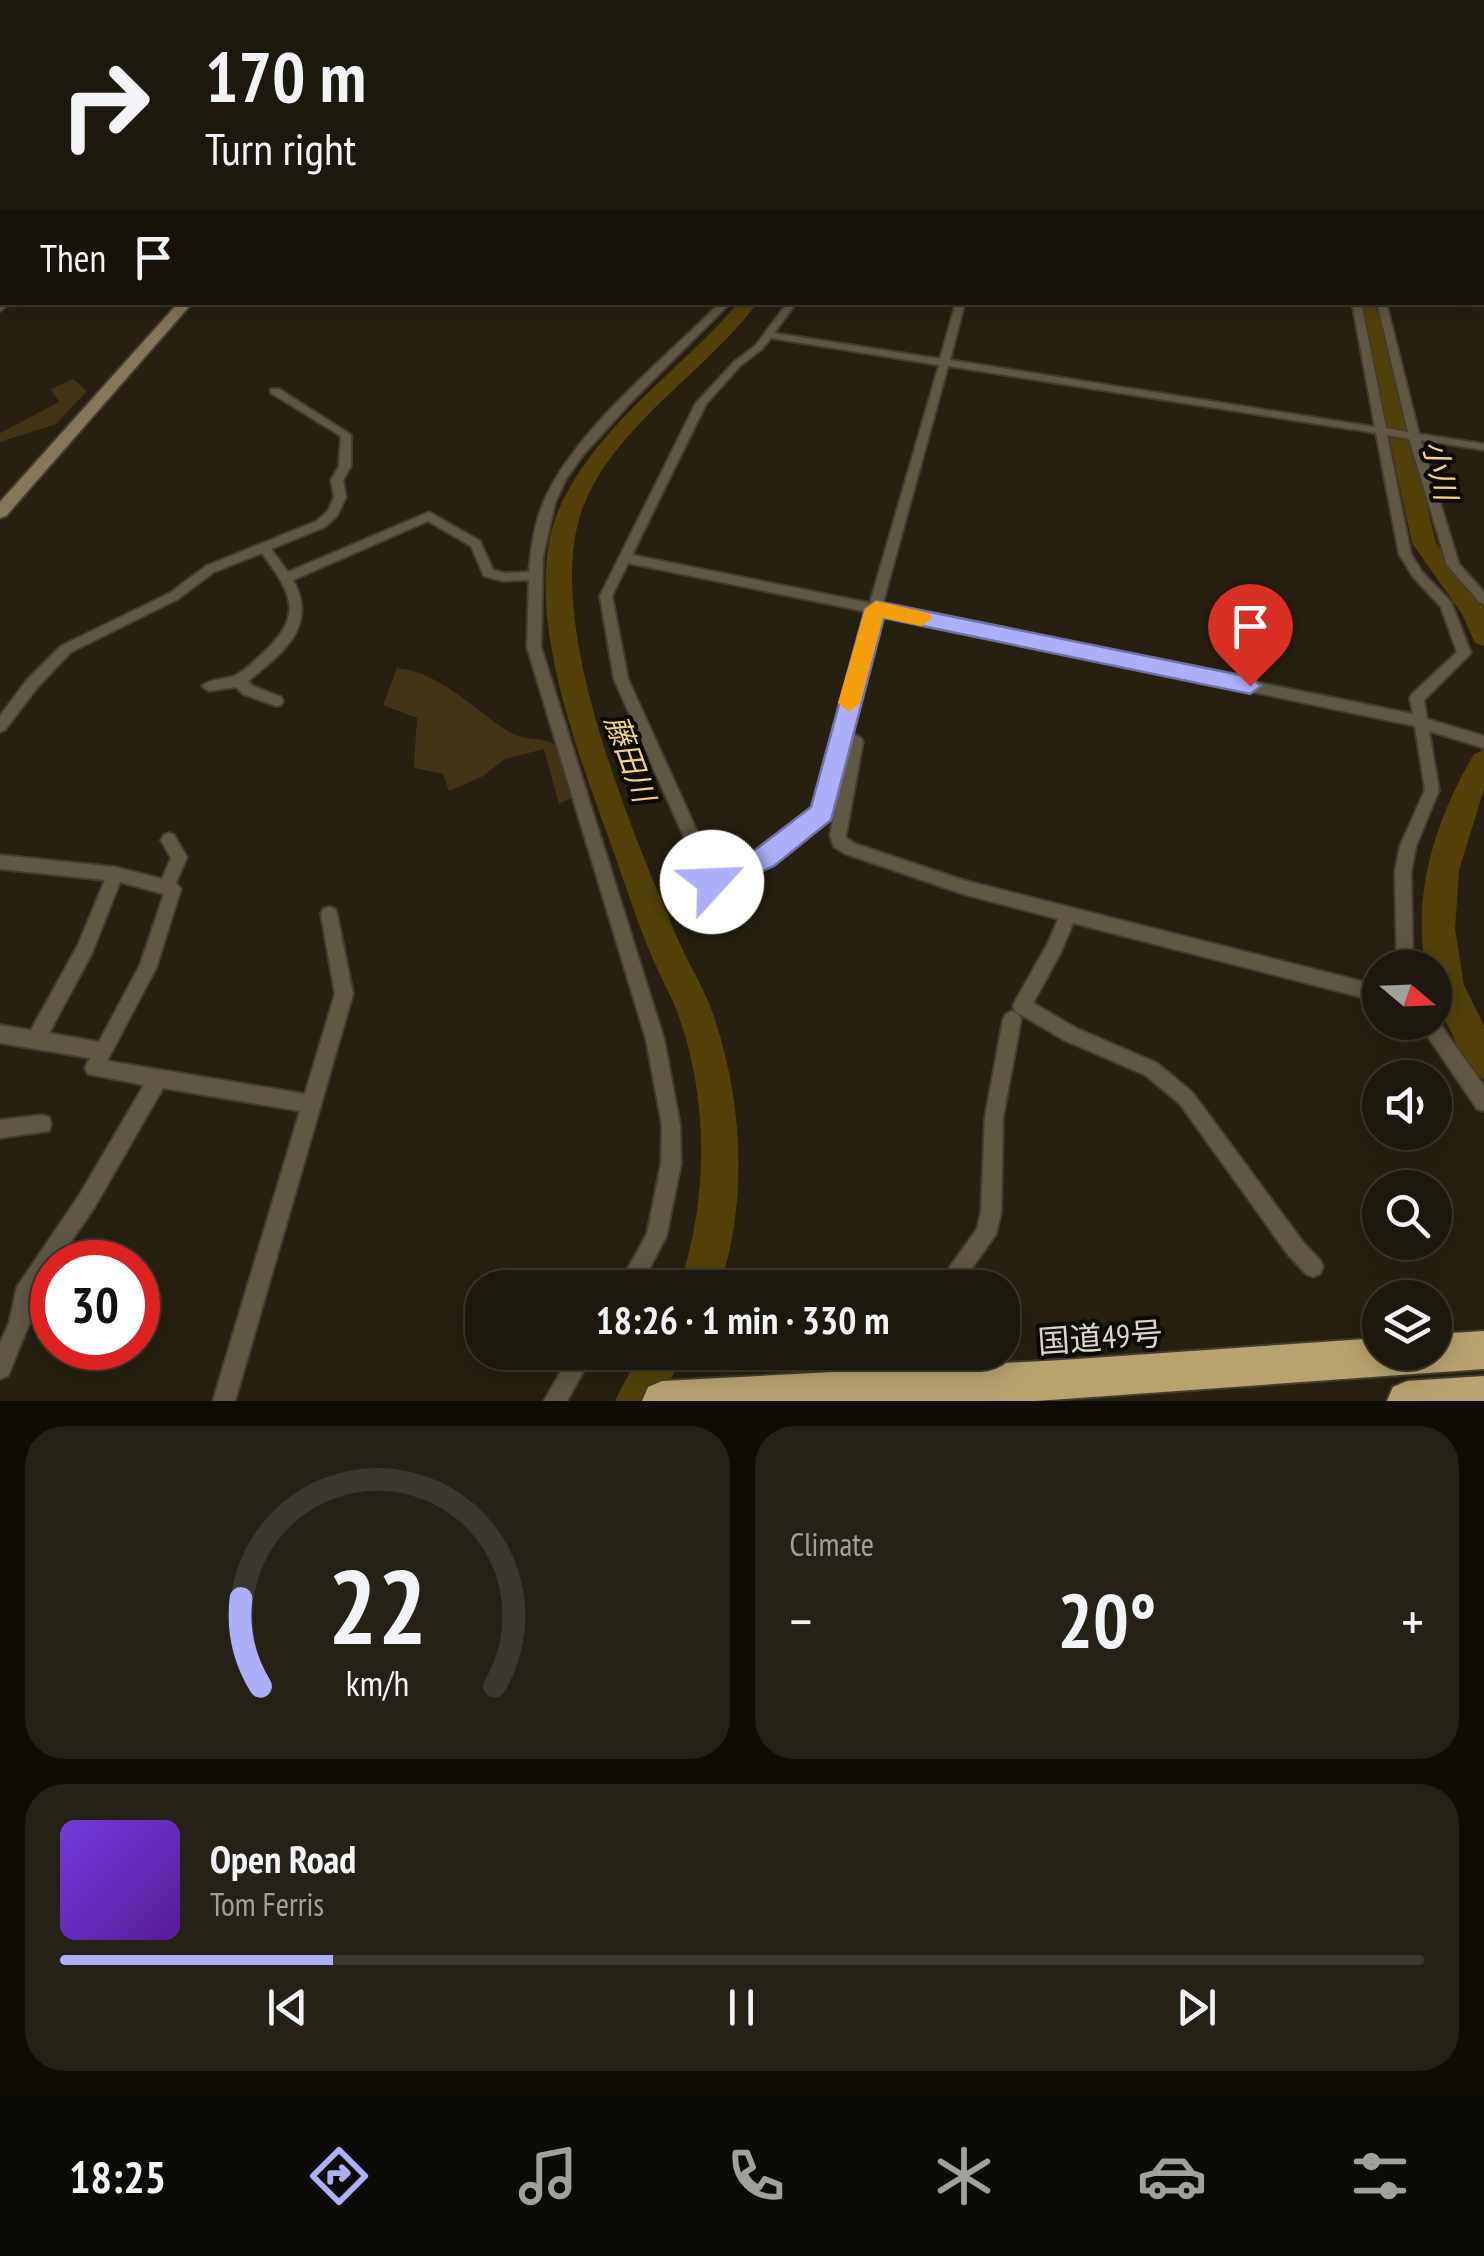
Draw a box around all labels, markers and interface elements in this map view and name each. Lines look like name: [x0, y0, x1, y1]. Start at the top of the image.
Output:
text: 170 m: [205, 31, 366, 121]
icon: right: [40, 40, 170, 170]
text: Turn right: [205, 119, 356, 177]
icon: arrive: [126, 230, 181, 285]
text: Then: [40, 233, 106, 282]
water label: 小川: [1415, 436, 1467, 507]
pin: [1208, 584, 1293, 687]
icon: arrive: [1223, 599, 1278, 654]
water label: 藤田川: [597, 709, 666, 810]
position arrow: [660, 830, 764, 934]
north arrow: [1362, 950, 1452, 1040]
map controls: [1362, 950, 1452, 1370]
button: sound: [1362, 1060, 1452, 1150]
button: search: [1362, 1170, 1452, 1260]
speed limit sign: 30: [30, 1240, 160, 1370]
button: layers: [1362, 1280, 1452, 1370]
text: 18:26 · 1 min · 330 m: [596, 1295, 889, 1344]
street label: 国道49号: [1036, 1312, 1164, 1362]
text: Climate: [790, 1523, 874, 1565]
text: 22: [328, 1538, 427, 1673]
text: 20°: [1057, 1572, 1156, 1669]
text: −: [790, 1585, 812, 1656]
text: +: [1401, 1585, 1424, 1656]
text: km/h: [346, 1660, 409, 1706]
text: Open Road: [210, 1834, 356, 1883]
text: Tom Ferris: [210, 1883, 324, 1925]
icon: previous: [260, 1980, 315, 2035]
icon: pause: [714, 1980, 769, 2035]
icon: next: [1169, 1980, 1224, 2035]
icon: directions: [304, 2141, 374, 2211]
icon: music: [513, 2141, 583, 2211]
icon: phone: [721, 2141, 791, 2211]
icon: climate: [929, 2141, 999, 2211]
icon: car: [1137, 2141, 1207, 2211]
icon: filters: [1345, 2141, 1415, 2211]
text: 18:25: [69, 2147, 166, 2205]

